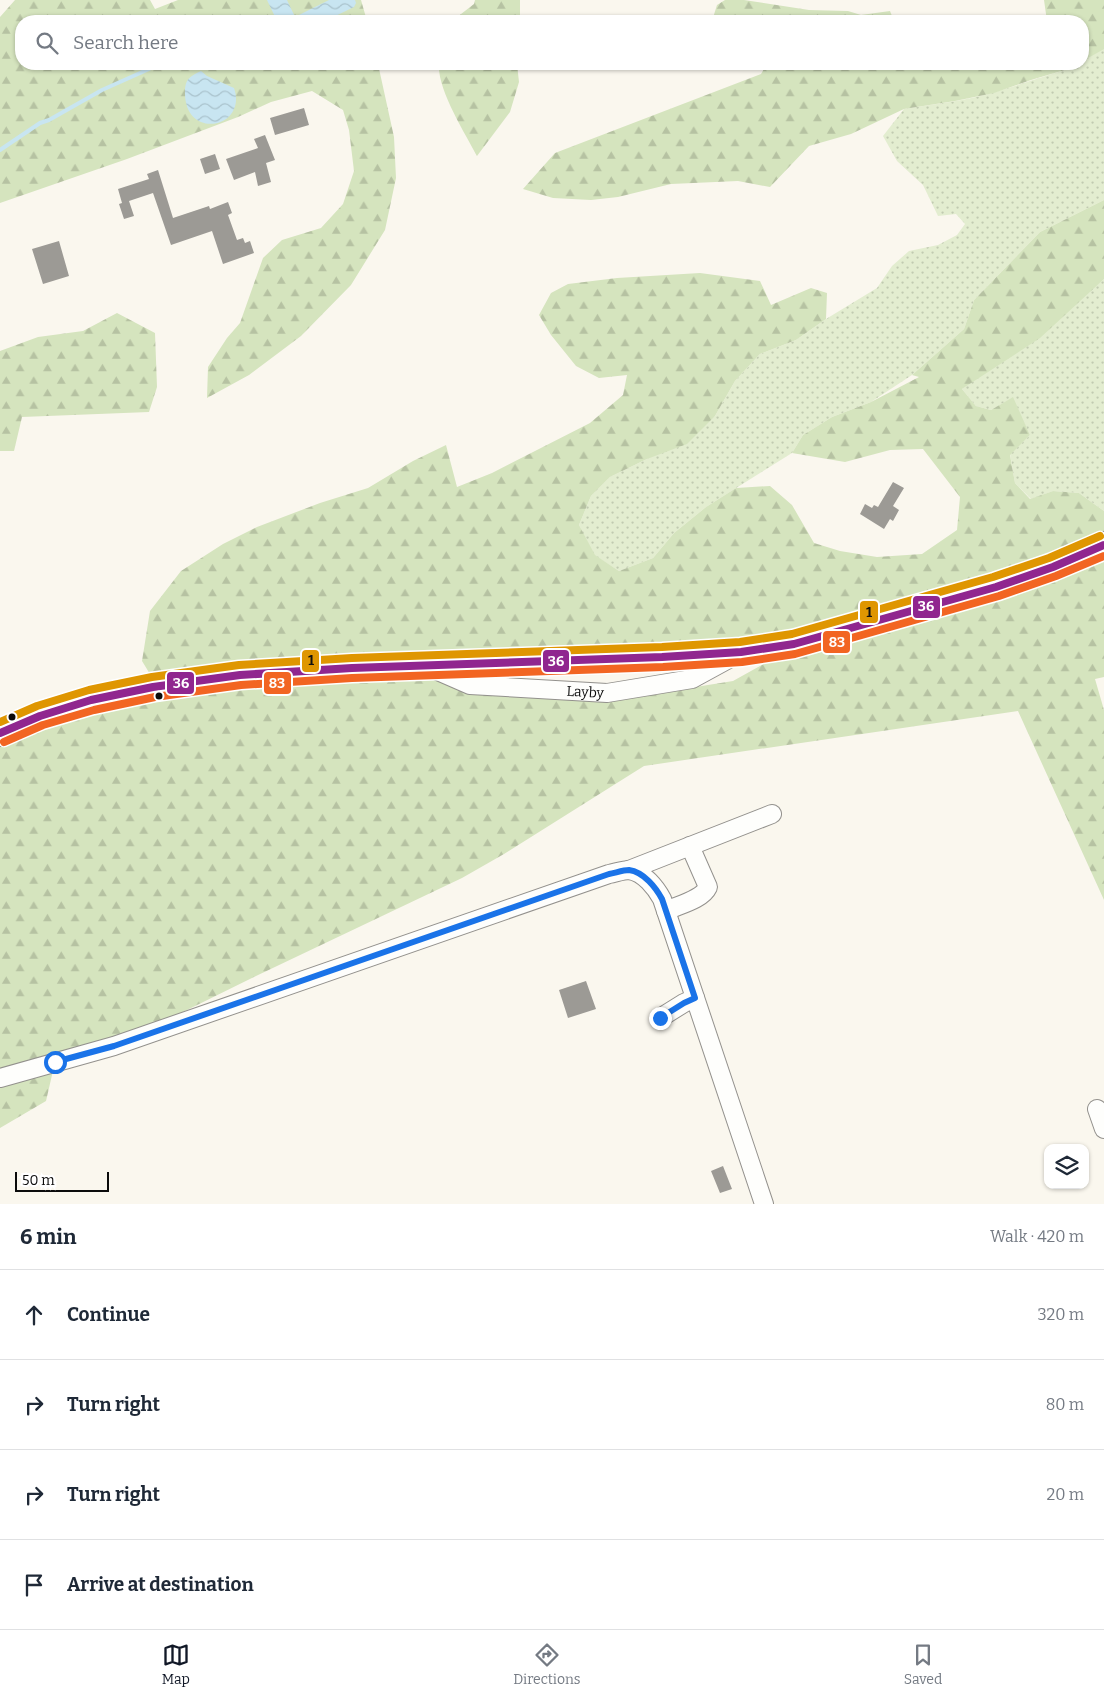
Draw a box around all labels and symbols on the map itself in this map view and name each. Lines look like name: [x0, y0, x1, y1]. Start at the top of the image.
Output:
line badge: 36: [912, 595, 941, 619]
text: 36: [918, 598, 934, 615]
line badge: 1: [859, 600, 879, 624]
text: 1: [866, 604, 872, 621]
line badge: 83: [822, 630, 851, 654]
text: 83: [829, 634, 845, 651]
line badge: 1: [301, 649, 320, 673]
line badge: 36: [542, 649, 570, 673]
text: 1: [308, 652, 314, 669]
text: 36: [548, 653, 564, 670]
line badge: 36: [166, 671, 195, 695]
line badge: 83: [263, 671, 292, 695]
text: 36: [173, 675, 189, 692]
text: 83: [269, 675, 285, 692]
street label: Layby: [566, 683, 605, 702]
unlabelled marker: [154, 691, 164, 701]
unlabelled marker: [7, 712, 17, 722]
route end: [649, 1007, 672, 1030]
route start: [44, 1051, 67, 1074]
scale bar: [15, 1169, 109, 1192]

